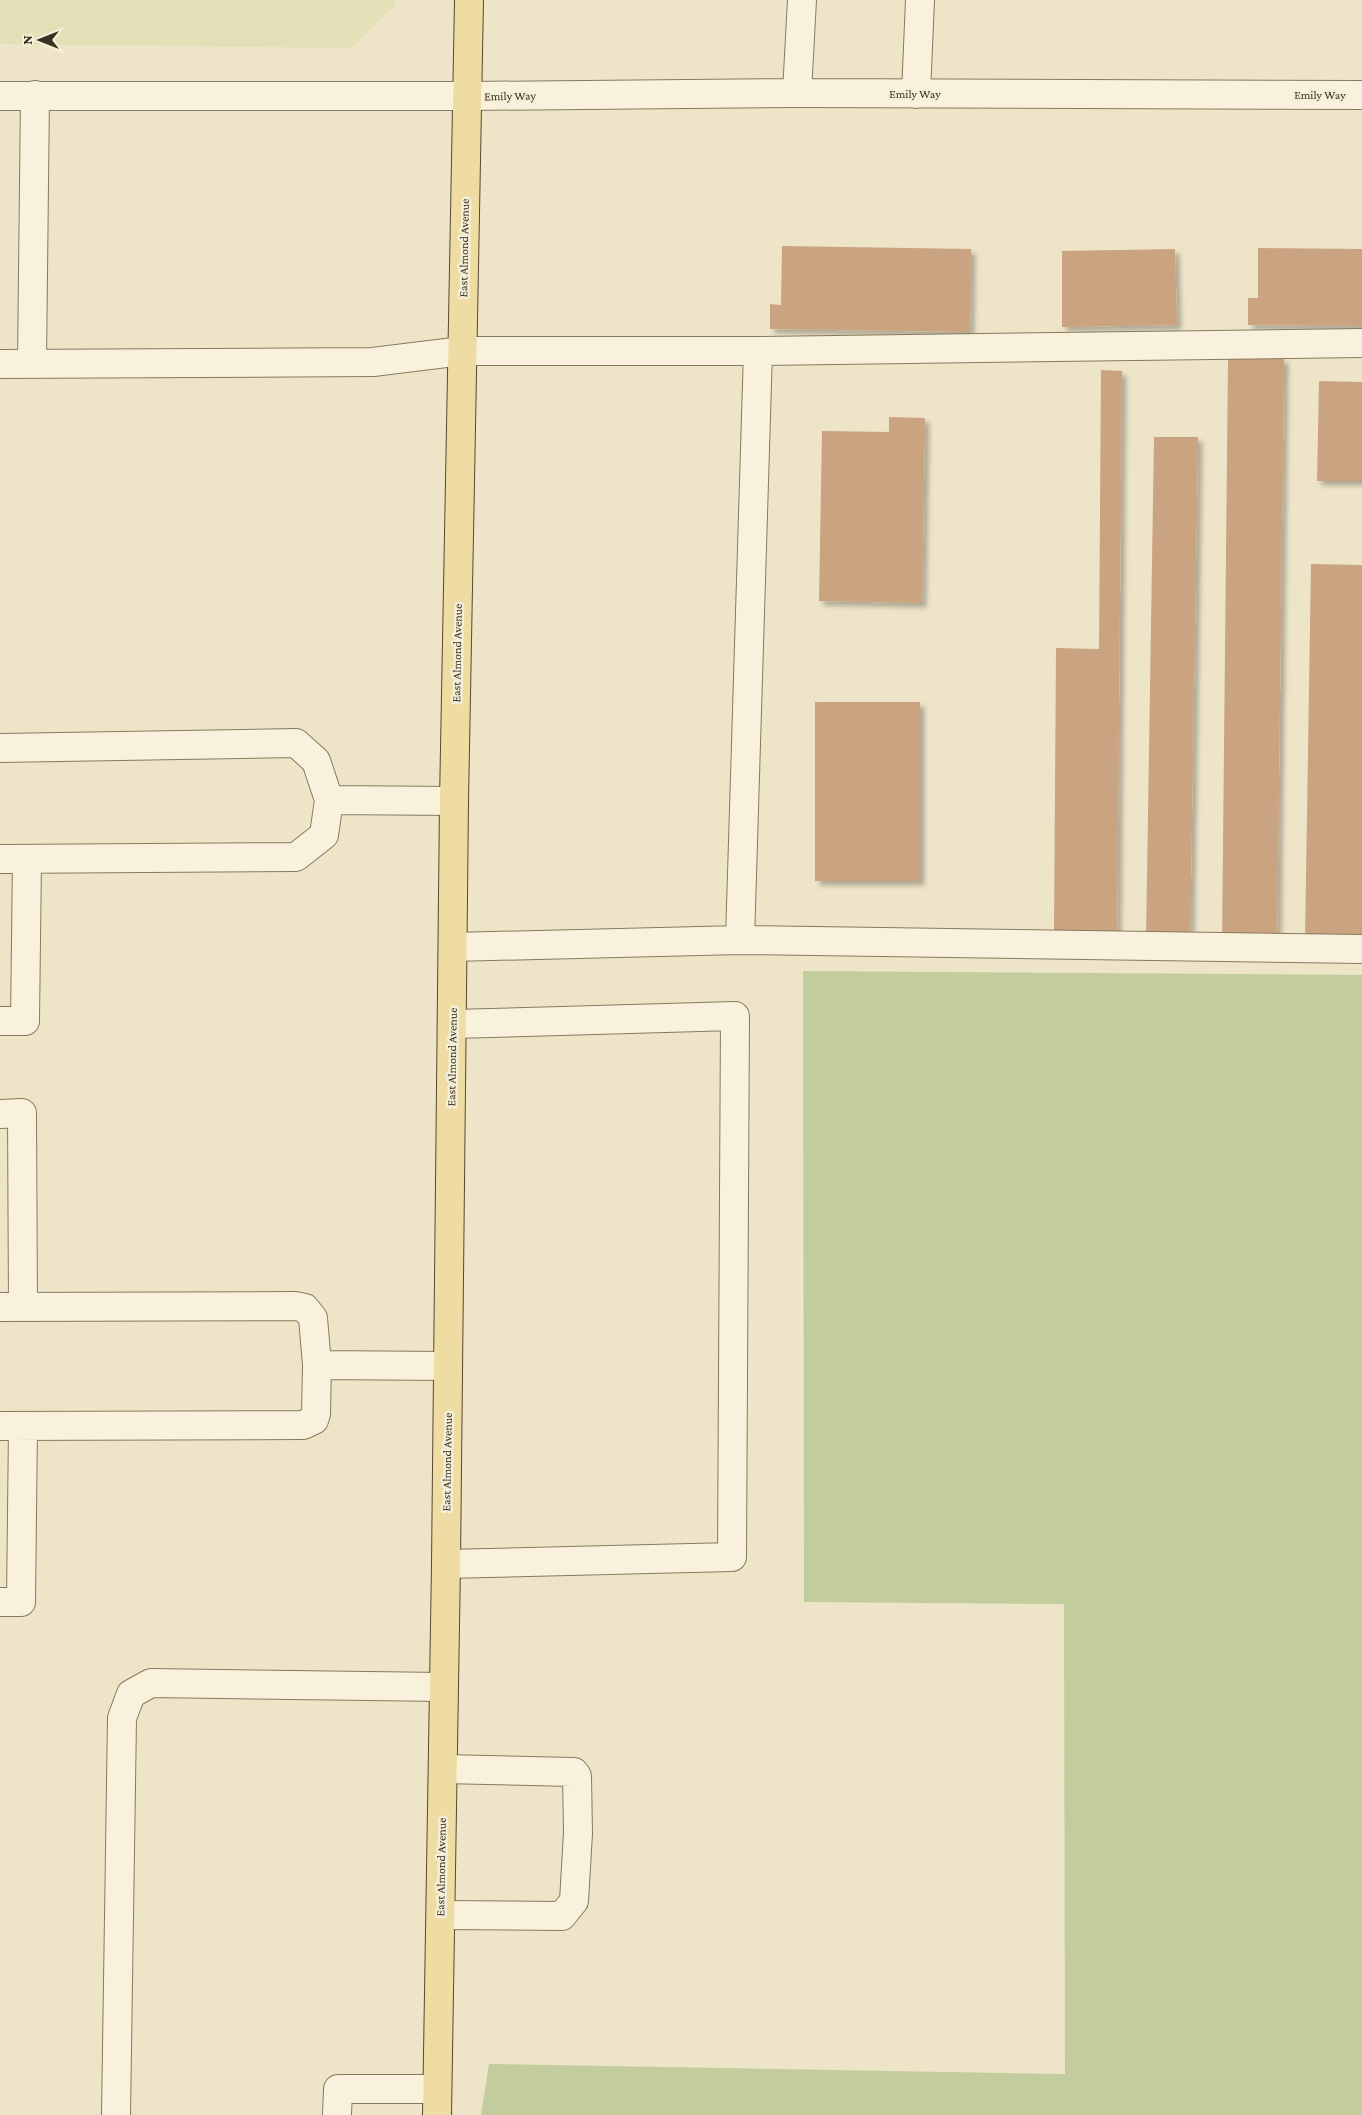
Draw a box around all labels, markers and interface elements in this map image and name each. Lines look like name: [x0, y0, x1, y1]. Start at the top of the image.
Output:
north arrow: [15, 15, 65, 65]
text: N: [19, 35, 35, 45]
street label: Emily Way: [889, 87, 941, 101]
street label: Emily Way: [1294, 88, 1346, 102]
street label: Emily Way: [484, 89, 536, 103]
street label: East Almond Avenue: [456, 198, 472, 298]
street label: East Almond Avenue: [449, 603, 465, 703]
street label: East Almond Avenue: [444, 1007, 460, 1107]
street label: East Almond Avenue: [439, 1412, 455, 1512]
street label: East Almond Avenue: [433, 1817, 449, 1917]

